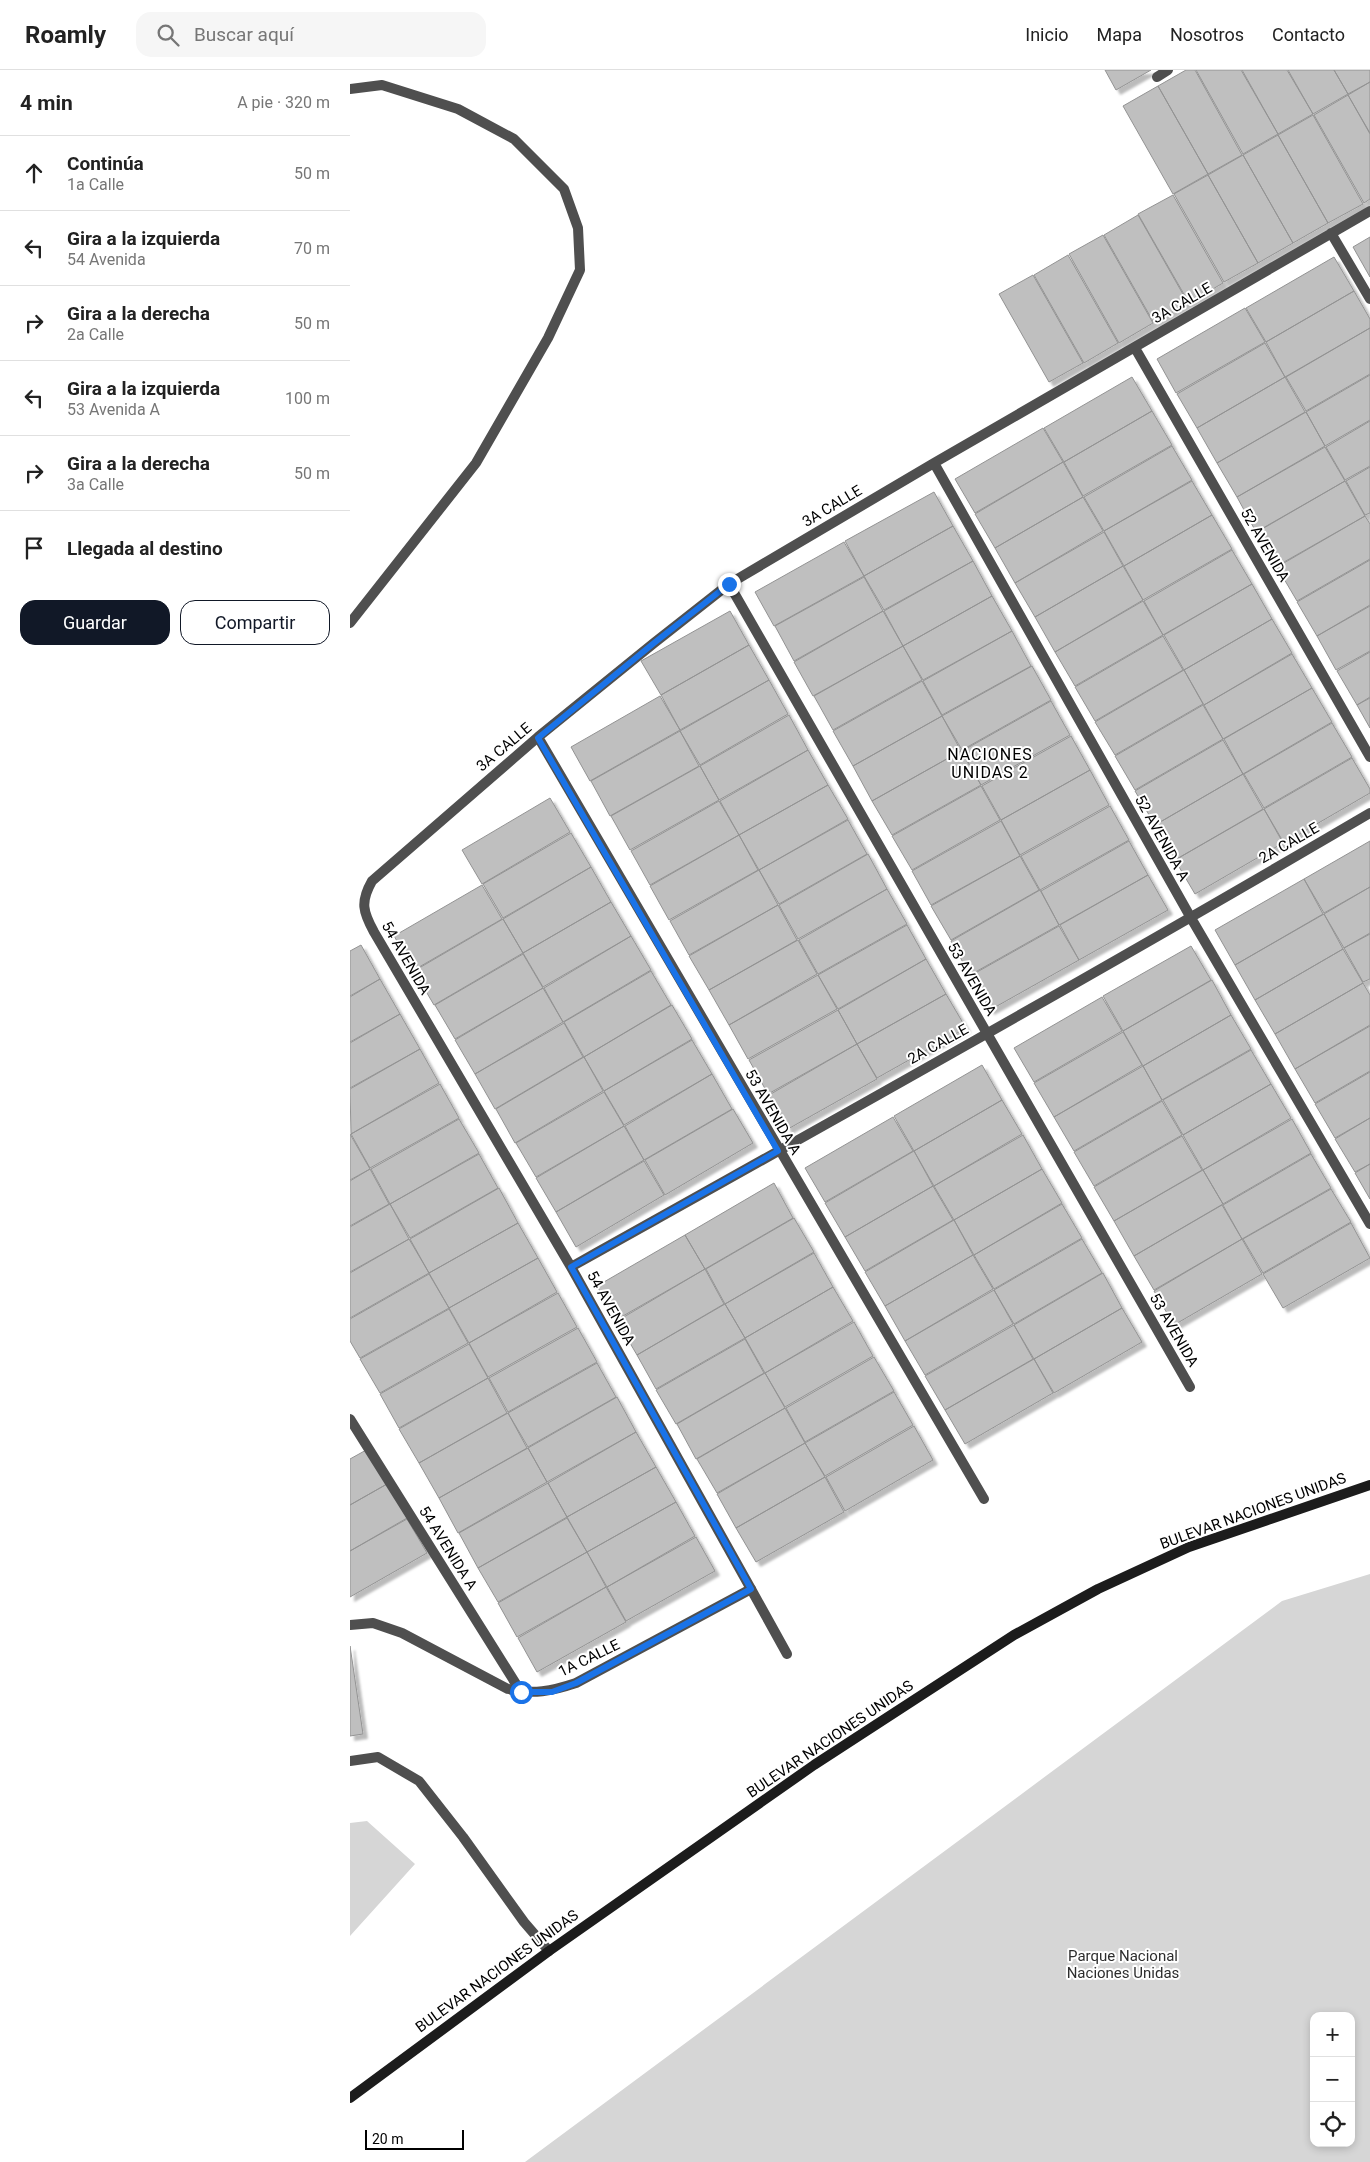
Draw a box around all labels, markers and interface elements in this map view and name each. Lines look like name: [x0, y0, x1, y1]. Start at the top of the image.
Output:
search box: [136, 12, 486, 57]
text: Roamly: [25, 21, 106, 49]
icon: search: [154, 21, 182, 49]
text: Buscar aquí: [194, 23, 294, 46]
text: Inicio: [1025, 24, 1069, 45]
text: Mapa: [1097, 24, 1142, 45]
text: Nosotros: [1170, 24, 1244, 45]
text: Contacto: [1272, 24, 1345, 45]
text: 4 min: [20, 91, 73, 115]
text: A pie · 320 m: [237, 93, 330, 112]
text: Continúa: [67, 152, 144, 175]
icon: ahead: [20, 159, 48, 187]
text: 50 m: [294, 164, 330, 183]
text: 1a Calle: [67, 175, 124, 194]
text: Gira a la izquierda: [67, 227, 220, 250]
icon: left: [20, 234, 48, 262]
text: 70 m: [294, 239, 330, 258]
text: 54 Avenida: [67, 250, 146, 269]
street label: 3A CALLE: [1149, 278, 1216, 327]
text: Gira a la derecha: [67, 302, 210, 325]
icon: right: [20, 309, 48, 337]
text: 50 m: [294, 314, 330, 333]
text: 2a Calle: [67, 325, 124, 344]
text: Gira a la izquierda: [67, 377, 220, 400]
icon: left: [20, 384, 48, 412]
text: 100 m: [285, 389, 330, 408]
text: 53 Avenida A: [67, 400, 160, 419]
text: Gira a la derecha: [67, 452, 210, 475]
icon: right: [20, 459, 48, 487]
text: 50 m: [294, 464, 330, 483]
text: 3a Calle: [67, 475, 124, 494]
street label: 3A CALLE: [799, 481, 865, 531]
street label: 52 AVENIDA: [1237, 505, 1293, 585]
icon: arrive: [20, 534, 48, 562]
text: Llegada al destino: [67, 537, 223, 560]
route end: [718, 573, 741, 596]
button: Guardar: [20, 600, 170, 645]
button: Compartir: [180, 600, 330, 645]
street label: 3A CALLE: [473, 719, 535, 775]
district label: NACIONES UNIDAS 2: [947, 745, 1033, 782]
street label: 52 AVENIDA A: [1131, 792, 1193, 884]
street label: 2A CALLE: [1256, 818, 1323, 867]
street label: 54 AVENIDA: [378, 918, 434, 998]
street label: 53 AVENIDA: [944, 939, 1000, 1019]
street label: 2A CALLE: [905, 1020, 972, 1068]
street label: 53 AVENIDA A: [741, 1066, 805, 1158]
street label: 54 AVENIDA: [583, 1268, 639, 1348]
street label: 53 AVENIDA: [1146, 1290, 1202, 1370]
street label: BULEVAR NACIONES UNIDAS: [1157, 1469, 1349, 1553]
street label: 54 AVENIDA A: [415, 1503, 481, 1593]
street label: 1A CALLE: [555, 1635, 623, 1681]
street label: BULEVAR NACIONES UNIDAS: [743, 1676, 917, 1802]
route start: [510, 1681, 533, 1704]
street label: BULEVAR NACIONES UNIDAS: [412, 1906, 582, 2036]
park label: Parque Nacional Naciones Unidas: [1067, 1947, 1179, 1982]
map controls: [1310, 2012, 1355, 2147]
button: +: [1310, 2012, 1355, 2057]
button: −: [1310, 2057, 1355, 2102]
button: locate: [1310, 2102, 1355, 2147]
scale bar: [365, 2127, 464, 2150]
text: 20 m: [372, 2131, 404, 2147]

